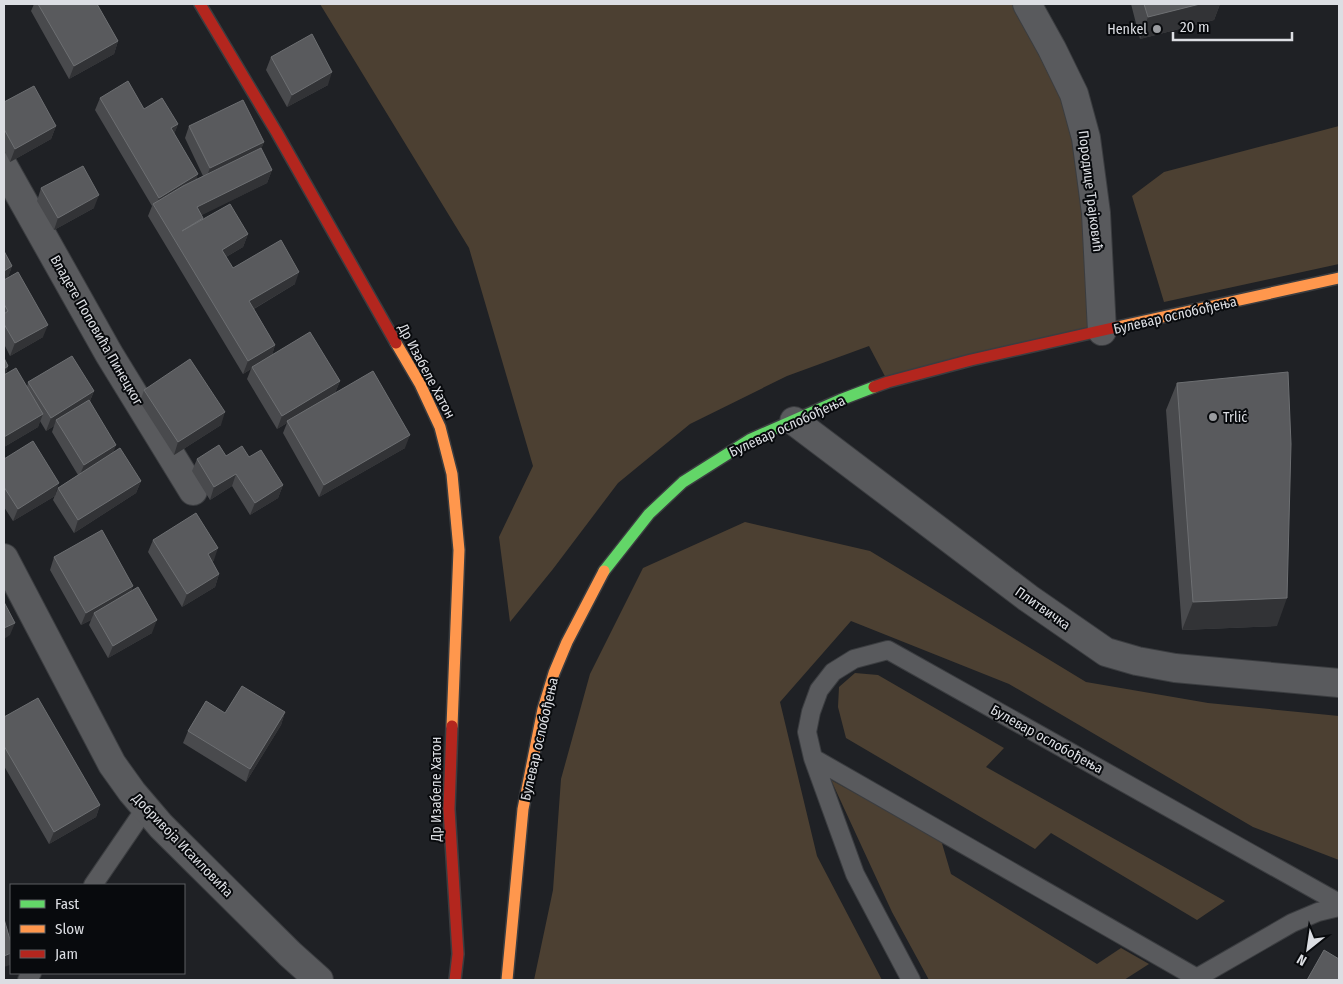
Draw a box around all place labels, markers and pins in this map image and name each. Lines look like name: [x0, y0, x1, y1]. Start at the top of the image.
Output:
place label: Henkel: [1107, 21, 1147, 38]
marker: Henkel: [1151, 23, 1163, 35]
place label: Trlić: [1223, 409, 1247, 426]
marker: Trlić: [1207, 411, 1219, 423]

